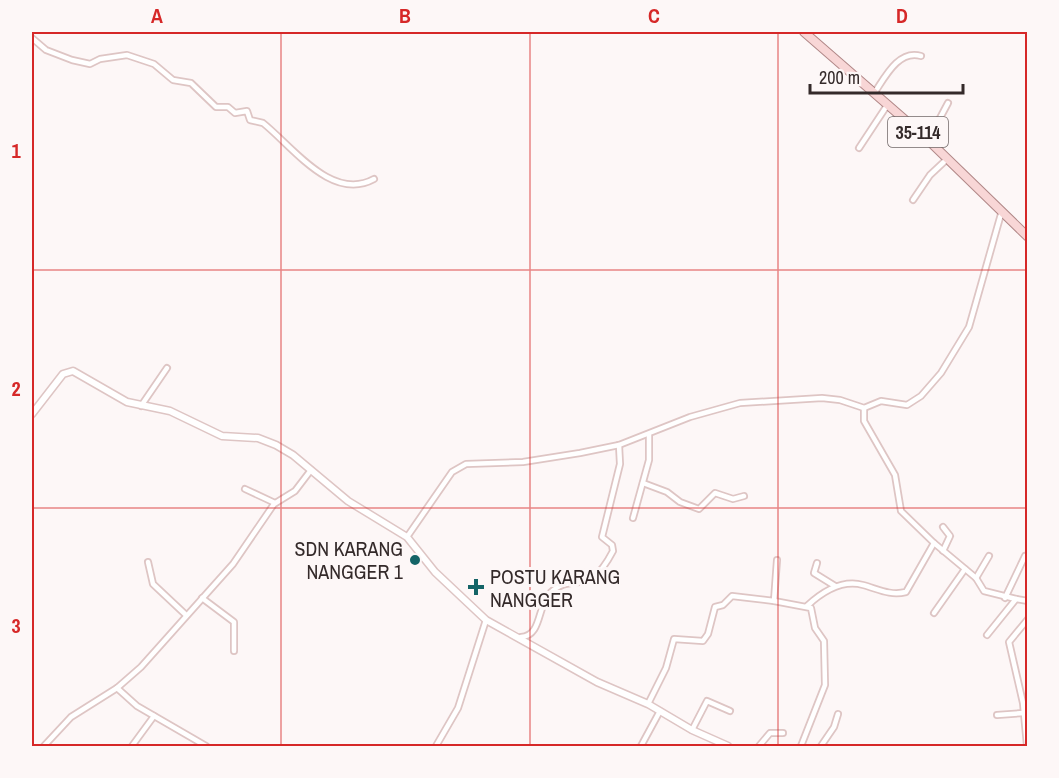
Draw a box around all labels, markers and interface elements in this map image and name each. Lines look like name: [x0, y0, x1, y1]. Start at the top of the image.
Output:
text: A: [151, 2, 163, 29]
text: B: [399, 2, 411, 29]
text: C: [648, 2, 660, 29]
text: D: [896, 2, 908, 29]
scale bar: [810, 57, 963, 95]
text: 200 m: [819, 65, 860, 90]
road number: 35-114: [888, 117, 948, 147]
text: 1: [11, 137, 21, 164]
text: 2: [11, 375, 21, 402]
place label: SDN KARANG NANGGER 1: [295, 535, 403, 585]
marker: SDN KARANG NANGGER 1: [408, 553, 422, 567]
place label: POSTU KARANG NANGGER: [490, 563, 620, 613]
marker: POSTU KARANG NANGGER: [467, 578, 485, 596]
text: 3: [11, 612, 21, 639]

